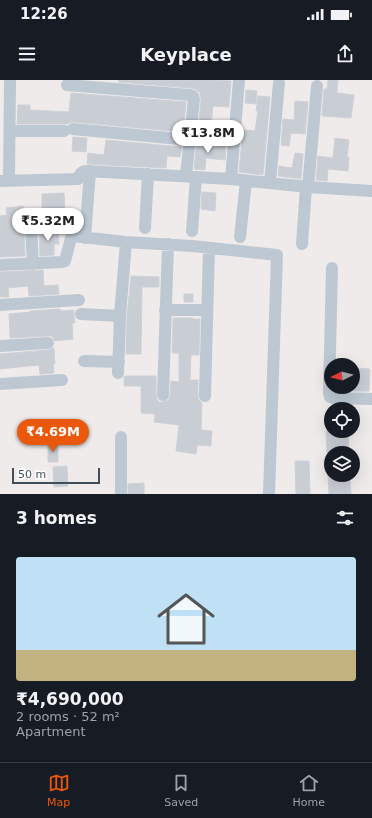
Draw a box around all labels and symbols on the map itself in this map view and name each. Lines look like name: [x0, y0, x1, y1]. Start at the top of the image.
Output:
pin: ₹13.8M: [175, 120, 241, 154]
pin: ₹5.32M: [15, 208, 81, 242]
north arrow: [324, 358, 360, 394]
pin: ₹4.69M: [20, 419, 86, 453]
scale bar: [12, 466, 100, 485]

